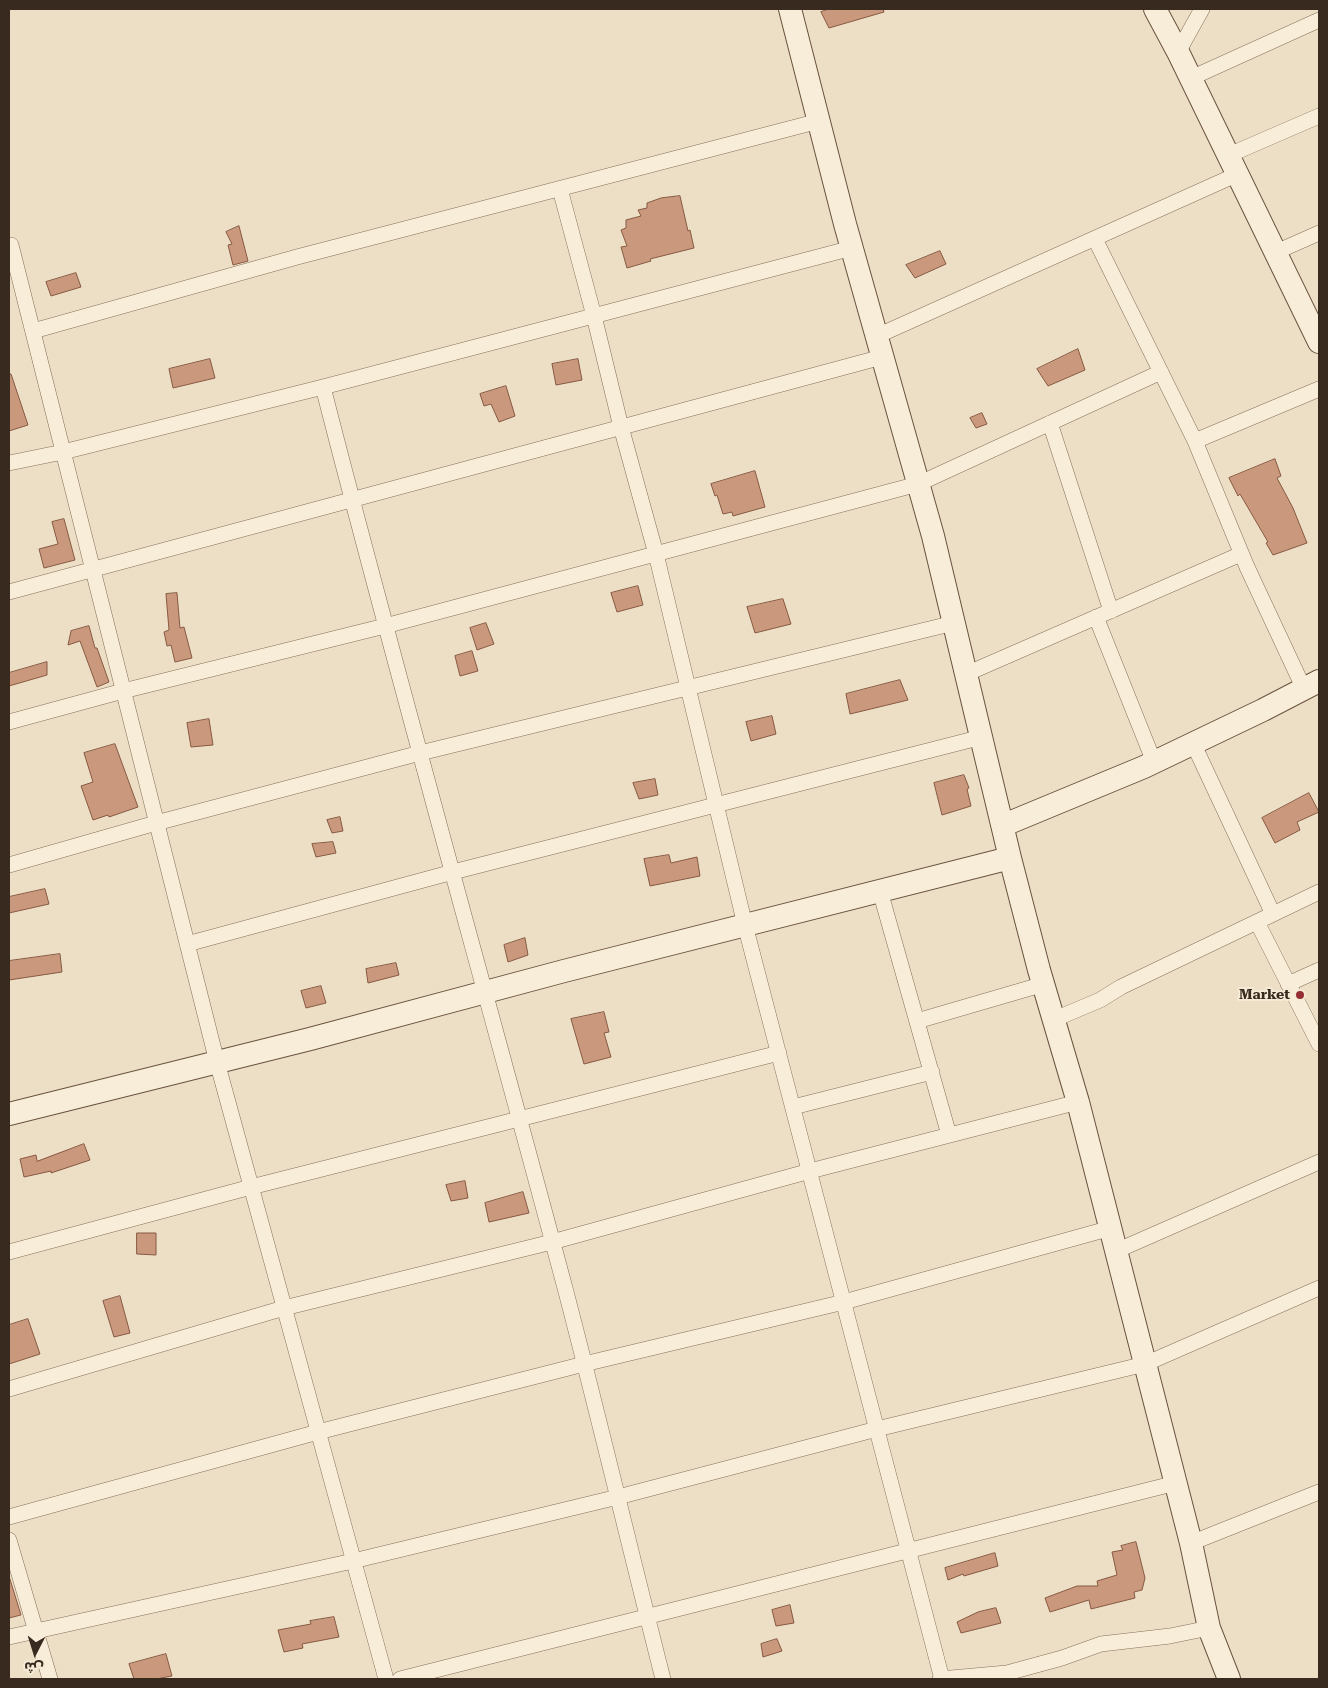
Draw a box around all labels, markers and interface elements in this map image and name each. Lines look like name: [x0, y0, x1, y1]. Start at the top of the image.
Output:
place label: Market: [1239, 987, 1290, 1003]
marker: Market: [1294, 989, 1306, 1001]
north arrow: [10, 1628, 60, 1678]
text: ش: [23, 1659, 44, 1677]

